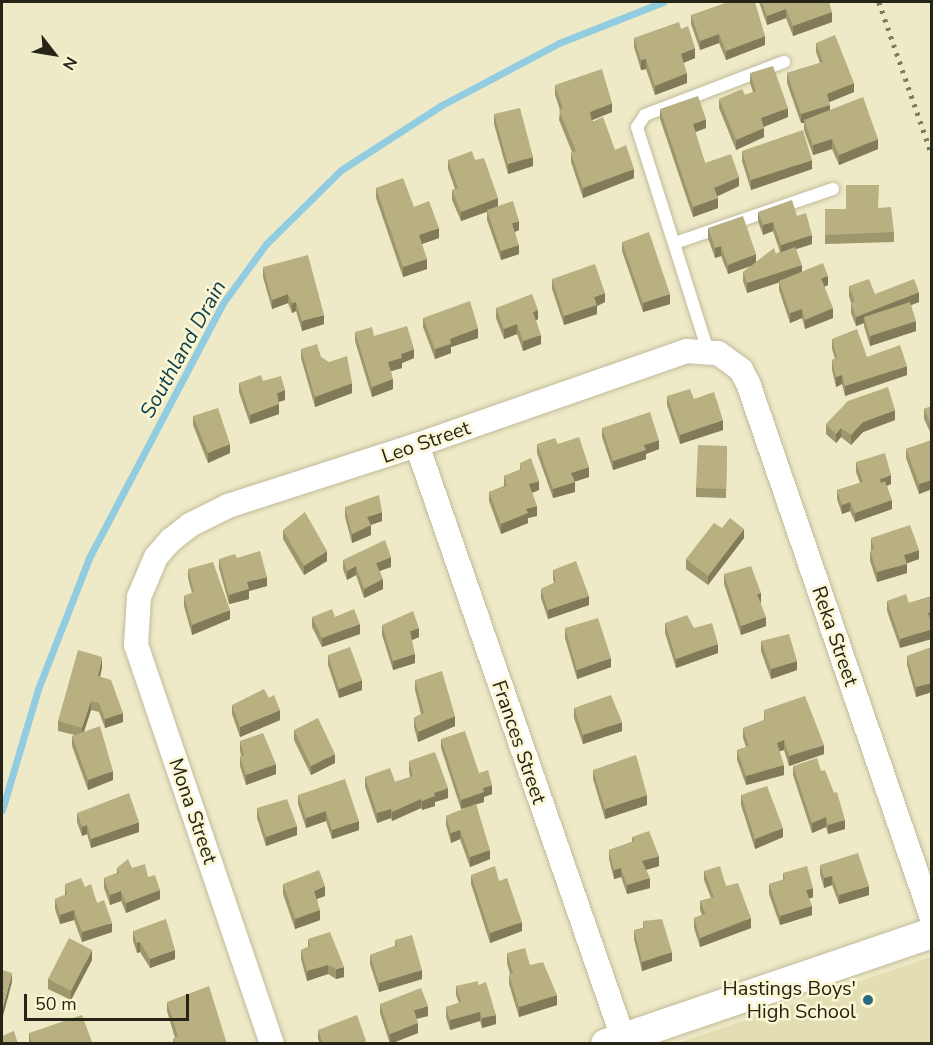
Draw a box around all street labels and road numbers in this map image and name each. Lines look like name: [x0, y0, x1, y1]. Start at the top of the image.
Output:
street label: Leo Street: [378, 416, 474, 468]
street label: Reka Street: [807, 583, 863, 689]
street label: Frances Street: [487, 677, 551, 807]
street label: Mona Street: [164, 755, 222, 867]

